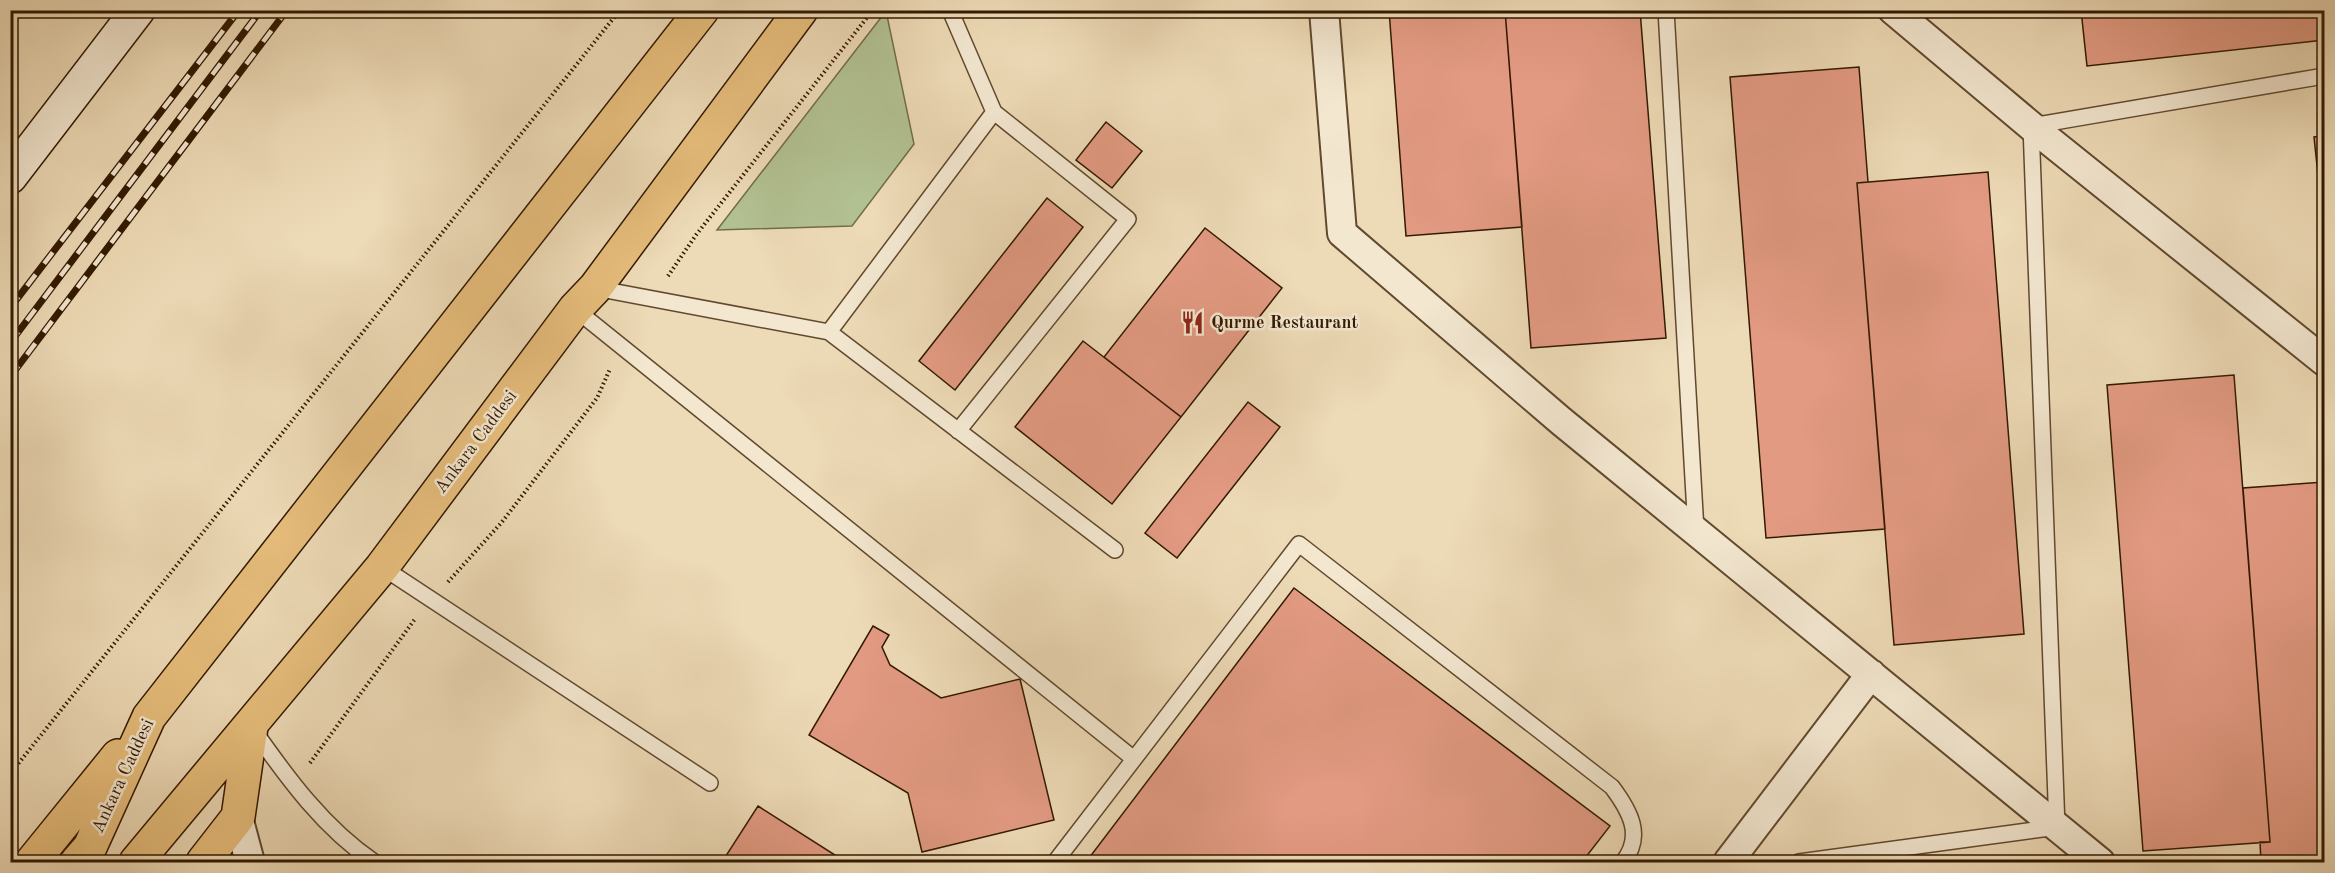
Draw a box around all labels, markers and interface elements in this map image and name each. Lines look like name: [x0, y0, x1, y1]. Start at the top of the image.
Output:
restaurant icon: Qurme Restaurant: [1180, 310, 1206, 336]
place label: Qurme Restaurant: [1211, 314, 1358, 332]
street label: Ankara Caddesi: [432, 387, 521, 497]
street label: Ankara Caddesi: [89, 716, 157, 836]

